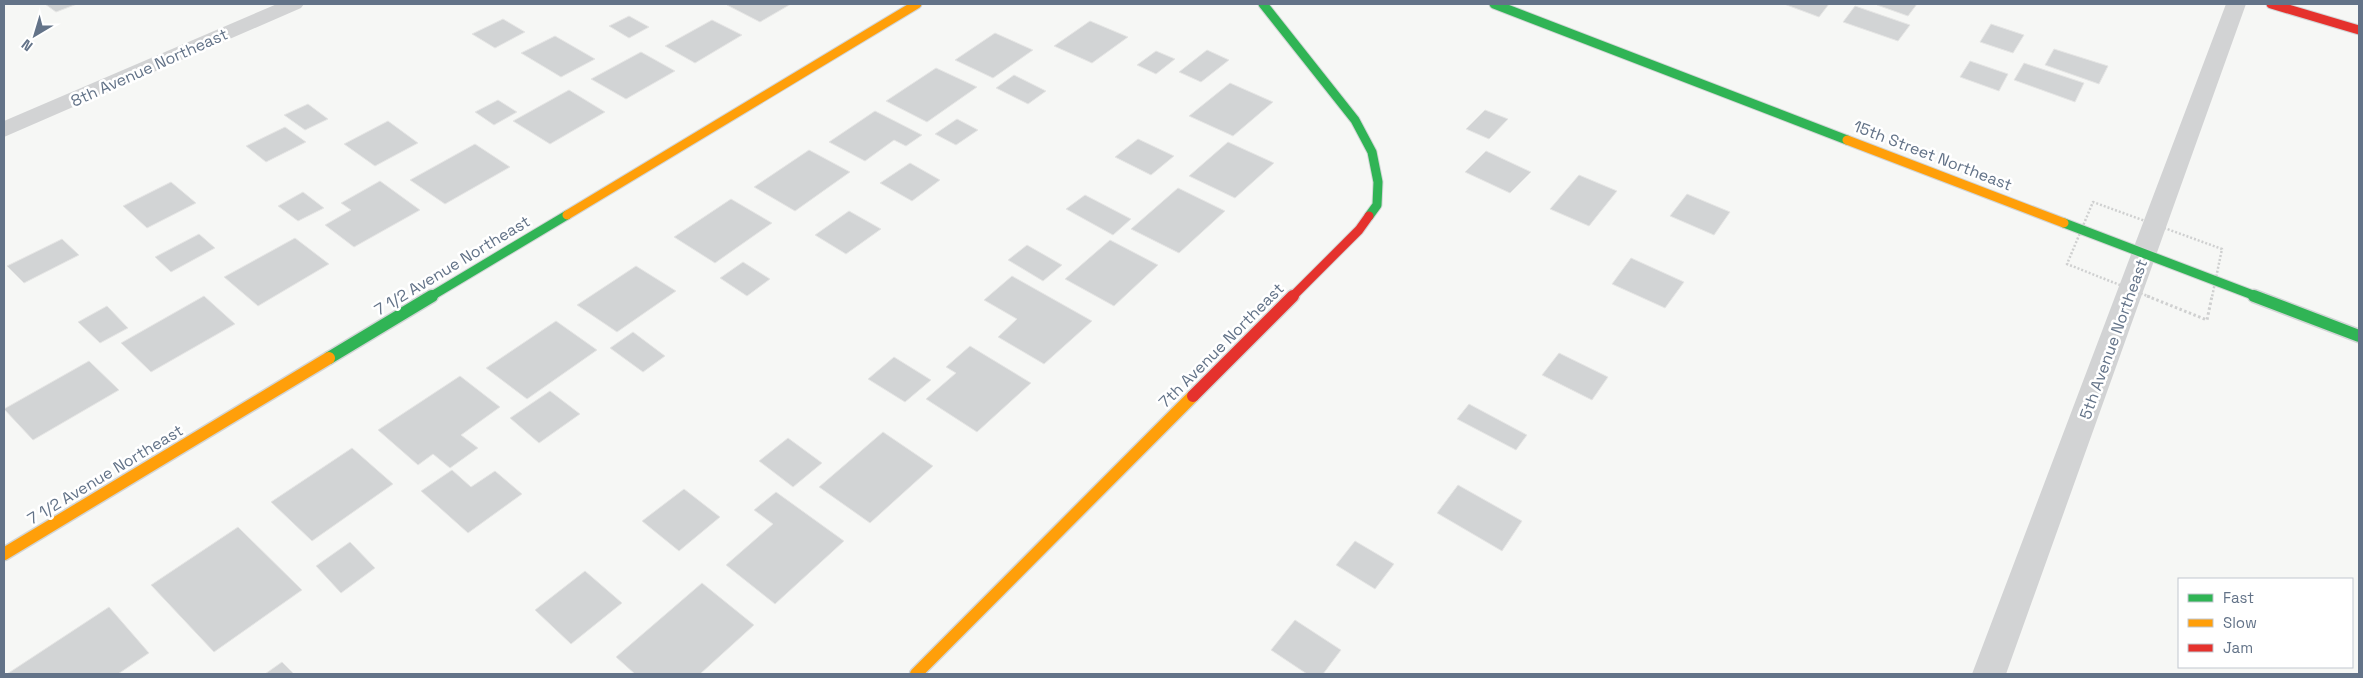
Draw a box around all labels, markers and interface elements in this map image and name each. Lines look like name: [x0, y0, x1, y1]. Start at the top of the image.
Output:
north arrow: [10, 10, 60, 60]
street label: 8th Avenue Northeast: [67, 23, 231, 112]
text: N: [18, 35, 36, 55]
street label: 15th Street Northeast: [1850, 115, 2015, 195]
street label: 7 1/2 Avenue Northeast: [371, 211, 534, 320]
street label: 5th Avenue Northeast: [2075, 256, 2152, 422]
street label: 7th Avenue Northeast: [1154, 278, 1288, 412]
street label: 7 1/2 Avenue Northeast: [24, 420, 187, 529]
legend: [2178, 578, 2353, 668]
text: Fast: [2223, 588, 2254, 607]
text: Slow: [2223, 613, 2257, 632]
text: Jam: [2223, 638, 2253, 657]

